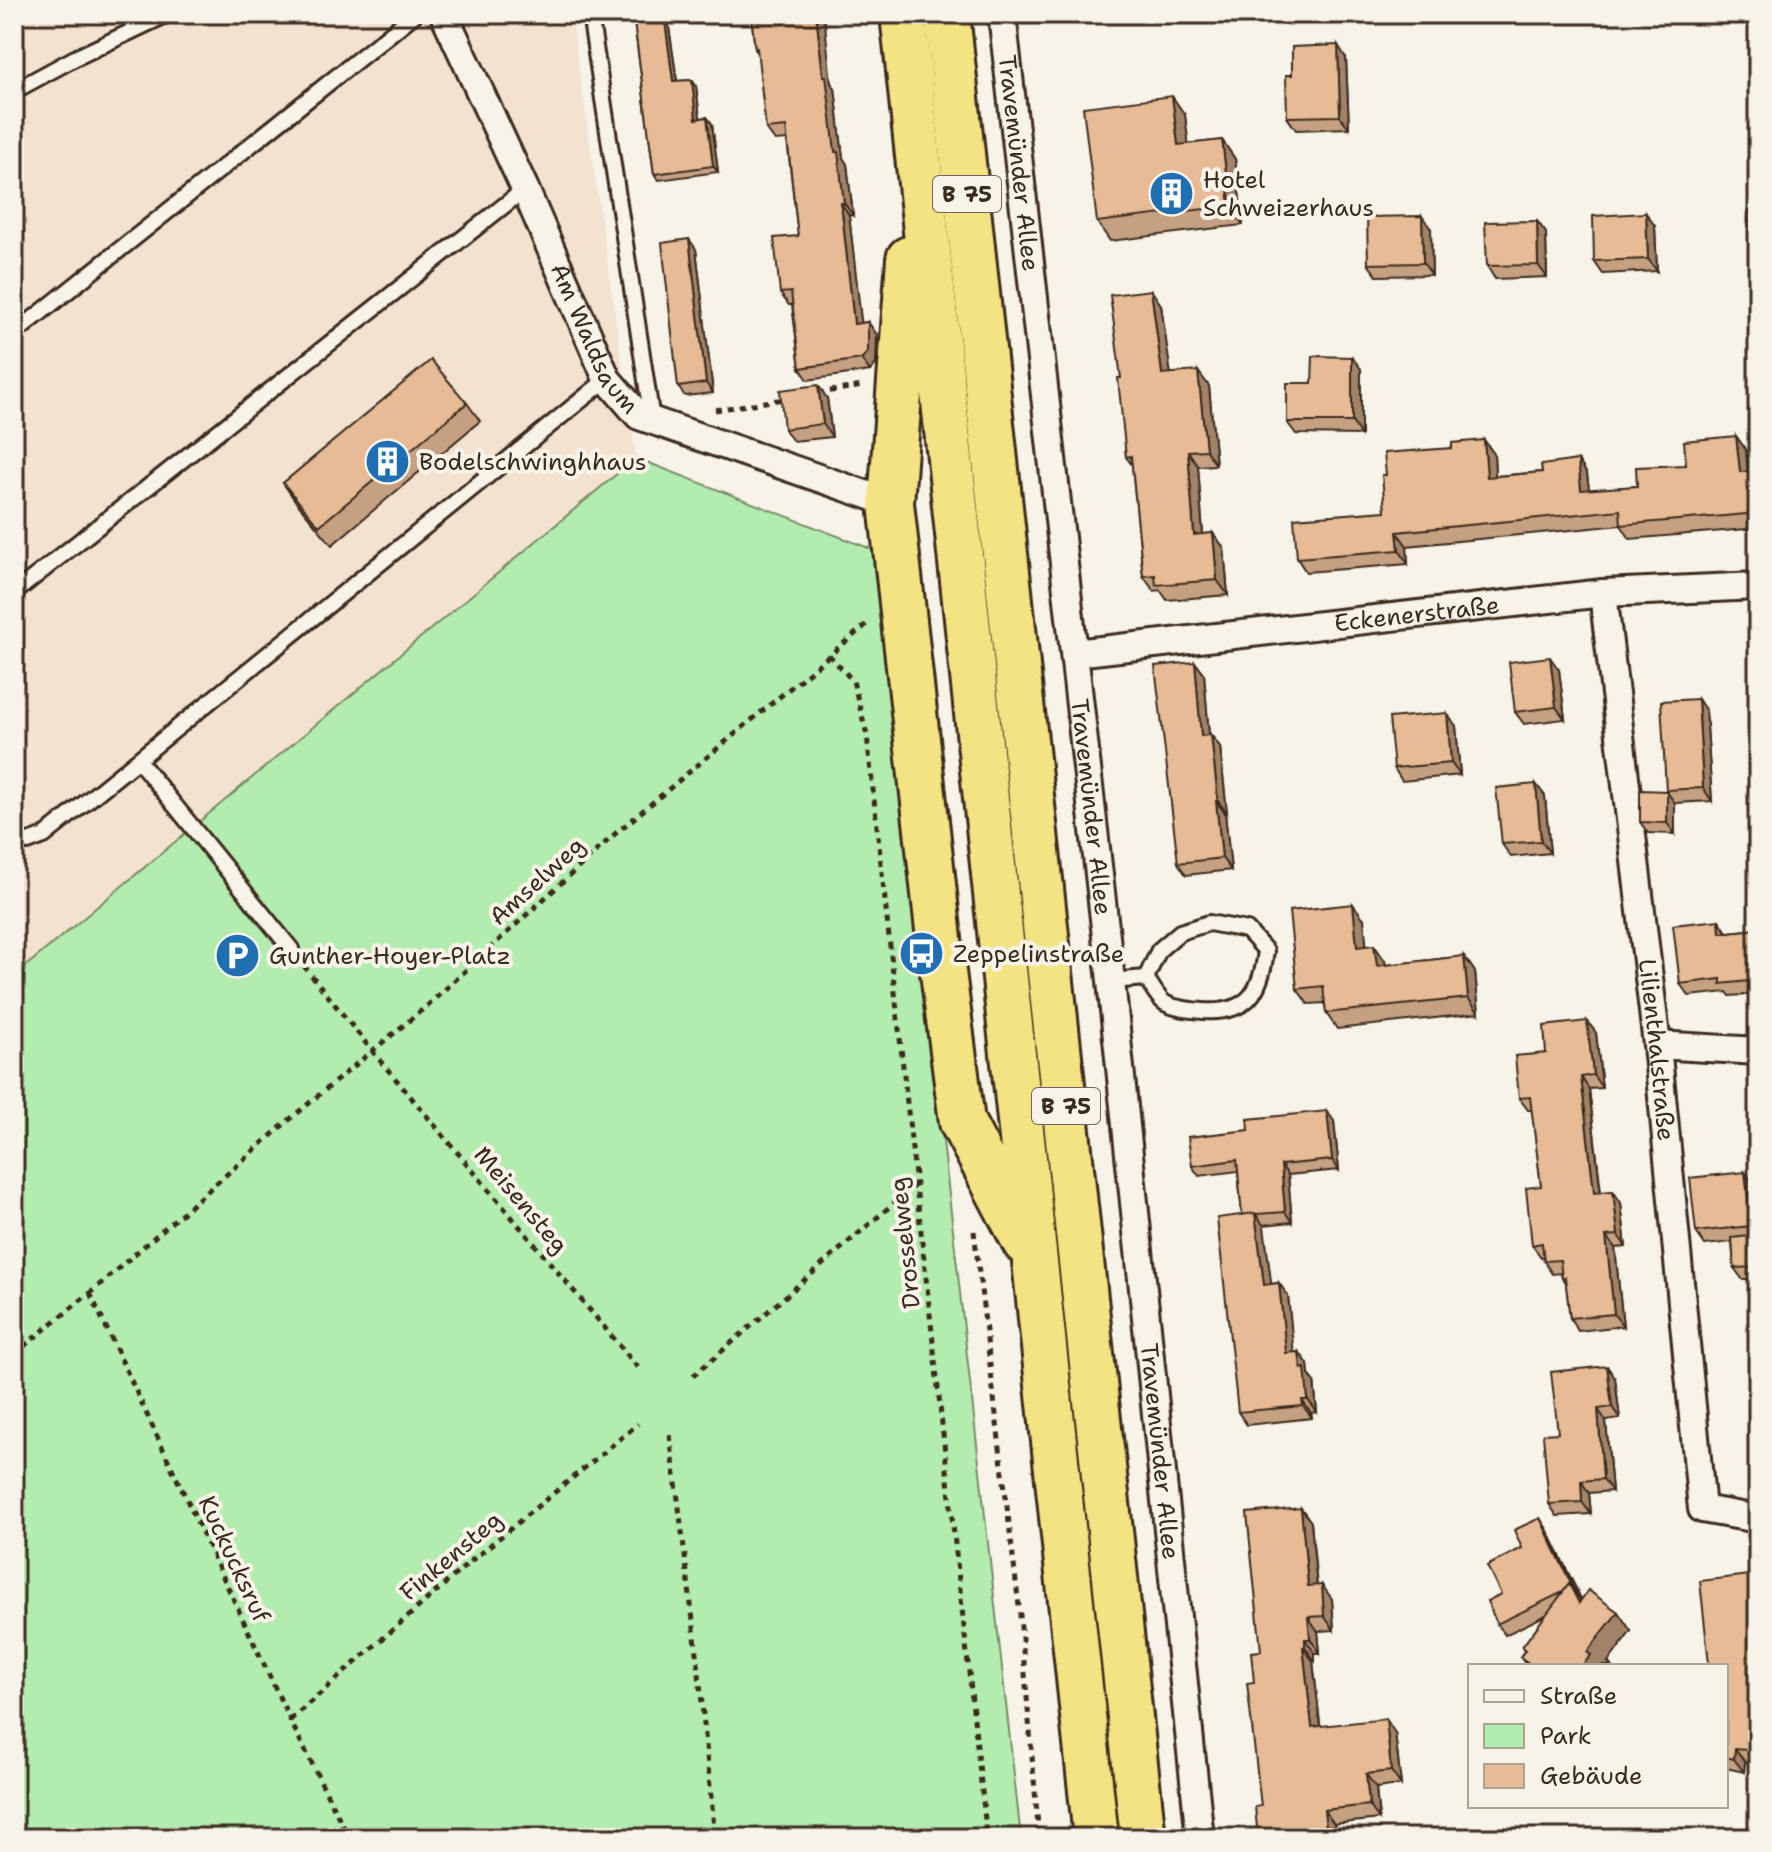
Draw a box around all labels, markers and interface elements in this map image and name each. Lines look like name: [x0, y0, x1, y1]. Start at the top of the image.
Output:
street label: Travemünder Allee: [991, 53, 1047, 273]
place label: Hotel Schweizerhaus: [1203, 164, 1374, 224]
building icon: Hotel Schweizerhaus: [1148, 170, 1196, 218]
road number: B 75: [933, 176, 1001, 212]
street label: Am Waldsaum: [543, 258, 646, 421]
building icon: Bodelschwinghhaus: [364, 438, 412, 486]
place label: Bodelschwinghhaus: [419, 446, 647, 478]
street label: Eckenerstraße: [1332, 589, 1501, 639]
street label: Travemünder Allee: [1063, 697, 1119, 917]
street label: Amselweg: [482, 830, 592, 932]
bus stop icon: Zeppelinstraße: [898, 930, 946, 978]
parking icon: Gunther-Hoyer-Platz: [214, 932, 262, 980]
place label: Zeppelinstraße: [953, 938, 1124, 970]
place label: Gunther-Hoyer-Platz: [269, 940, 511, 972]
street label: Lilienthalstraße: [1631, 957, 1682, 1142]
road number: B 75: [1032, 1088, 1100, 1124]
street label: Meisensteg: [467, 1140, 575, 1260]
street label: Drosselweg: [882, 1176, 928, 1310]
street label: Travemünder Allee: [1133, 1342, 1187, 1561]
street label: Kuckucksruf: [191, 1490, 278, 1629]
street label: Finkensteg: [393, 1504, 509, 1608]
legend: [1468, 1664, 1728, 1808]
text: Straße: [1540, 1680, 1617, 1712]
text: Park: [1540, 1720, 1592, 1752]
text: Gebäude: [1540, 1760, 1642, 1792]

